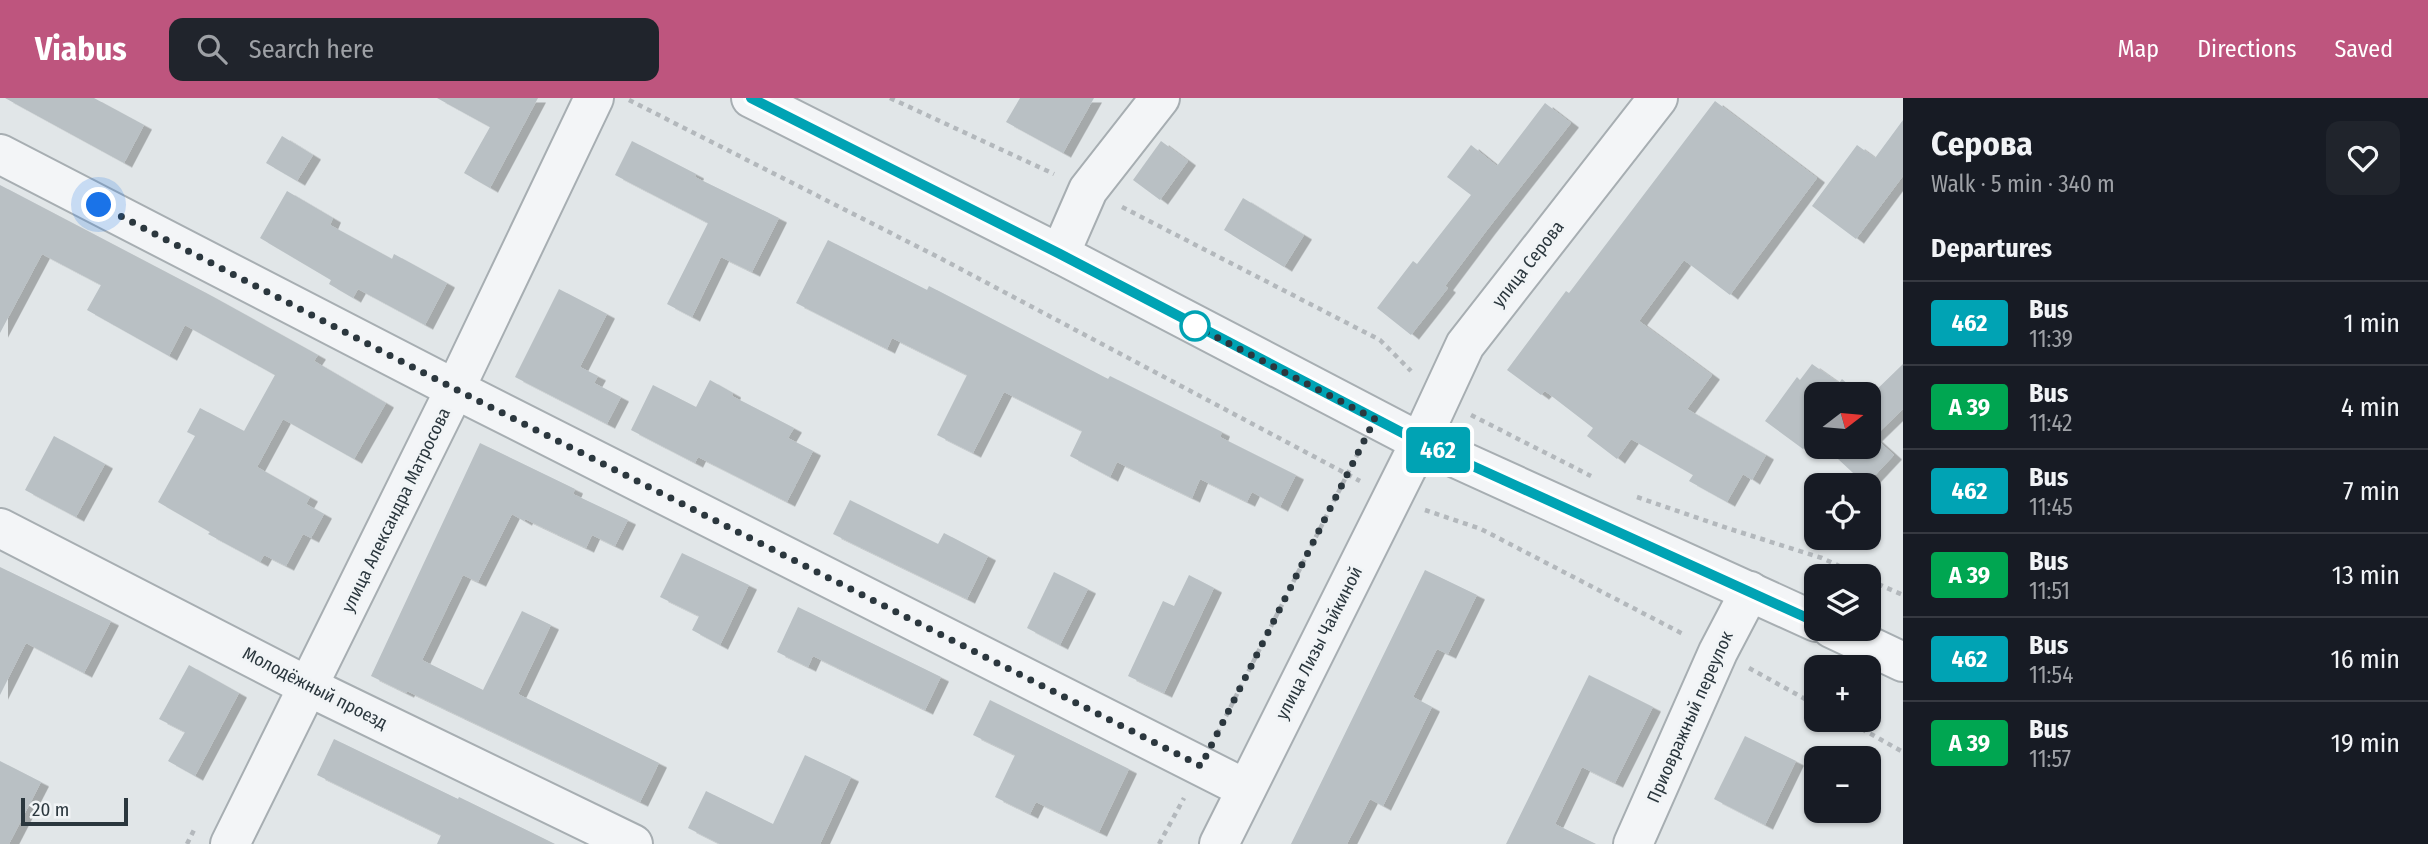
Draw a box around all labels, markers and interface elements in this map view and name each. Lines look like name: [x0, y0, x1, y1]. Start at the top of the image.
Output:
search box: [169, 18, 659, 81]
text: Viabus: [35, 29, 127, 69]
icon: search: [193, 30, 231, 68]
text: Search here: [249, 34, 374, 65]
text: Map: [2118, 35, 2159, 63]
text: Directions: [2197, 35, 2296, 63]
text: Saved: [2334, 35, 2393, 63]
button: heart: [2326, 121, 2400, 195]
text: Серова: [1931, 124, 2033, 164]
text: Walk · 5 min · 340 m: [1931, 170, 2115, 198]
your location: [81, 187, 116, 222]
street label: улица Серова: [1487, 216, 1569, 312]
text: Departures: [1931, 233, 2052, 264]
text: Bus: [2029, 294, 2068, 325]
text: 1 min: [2344, 308, 2400, 339]
text: 462: [1952, 309, 1987, 337]
unlabelled marker: [1180, 311, 1210, 341]
text: 11:39: [2029, 325, 2073, 353]
text: Bus: [2029, 378, 2068, 409]
north arrow: [1804, 382, 1881, 458]
map controls: [1804, 382, 1881, 823]
text: 4 min: [2341, 392, 2400, 423]
text: А 39: [1949, 393, 1990, 421]
street label: улица Александра Матросова: [337, 404, 455, 616]
text: 11:42: [2029, 409, 2072, 437]
line badge: 462: [1398, 427, 1478, 473]
text: 462: [1420, 436, 1456, 464]
text: Bus: [2029, 462, 2068, 493]
button: locate: [1804, 473, 1881, 550]
text: 7 min: [2343, 476, 2400, 507]
text: 462: [1952, 477, 1987, 505]
text: 11:45: [2029, 493, 2073, 521]
text: Bus: [2029, 546, 2068, 577]
text: 13 min: [2332, 560, 2400, 591]
text: А 39: [1949, 561, 1990, 589]
street label: улица Лизы Чайкиной: [1271, 563, 1367, 723]
button: layers: [1804, 564, 1881, 641]
text: 11:51: [2029, 577, 2070, 605]
street label: Приовражный переулок: [1642, 627, 1738, 806]
text: Bus: [2029, 630, 2068, 661]
street label: Молодёжный проезд: [239, 642, 391, 734]
text: 16 min: [2331, 644, 2400, 675]
text: 462: [1952, 645, 1987, 673]
button: +: [1804, 655, 1881, 732]
text: 11:54: [2029, 661, 2073, 689]
text: Bus: [2029, 714, 2068, 745]
text: 19 min: [2331, 728, 2400, 759]
text: А 39: [1949, 729, 1990, 757]
text: 11:57: [2029, 745, 2071, 773]
button: −: [1804, 746, 1881, 823]
scale bar: [21, 795, 128, 827]
text: 20 m: [32, 798, 69, 821]

